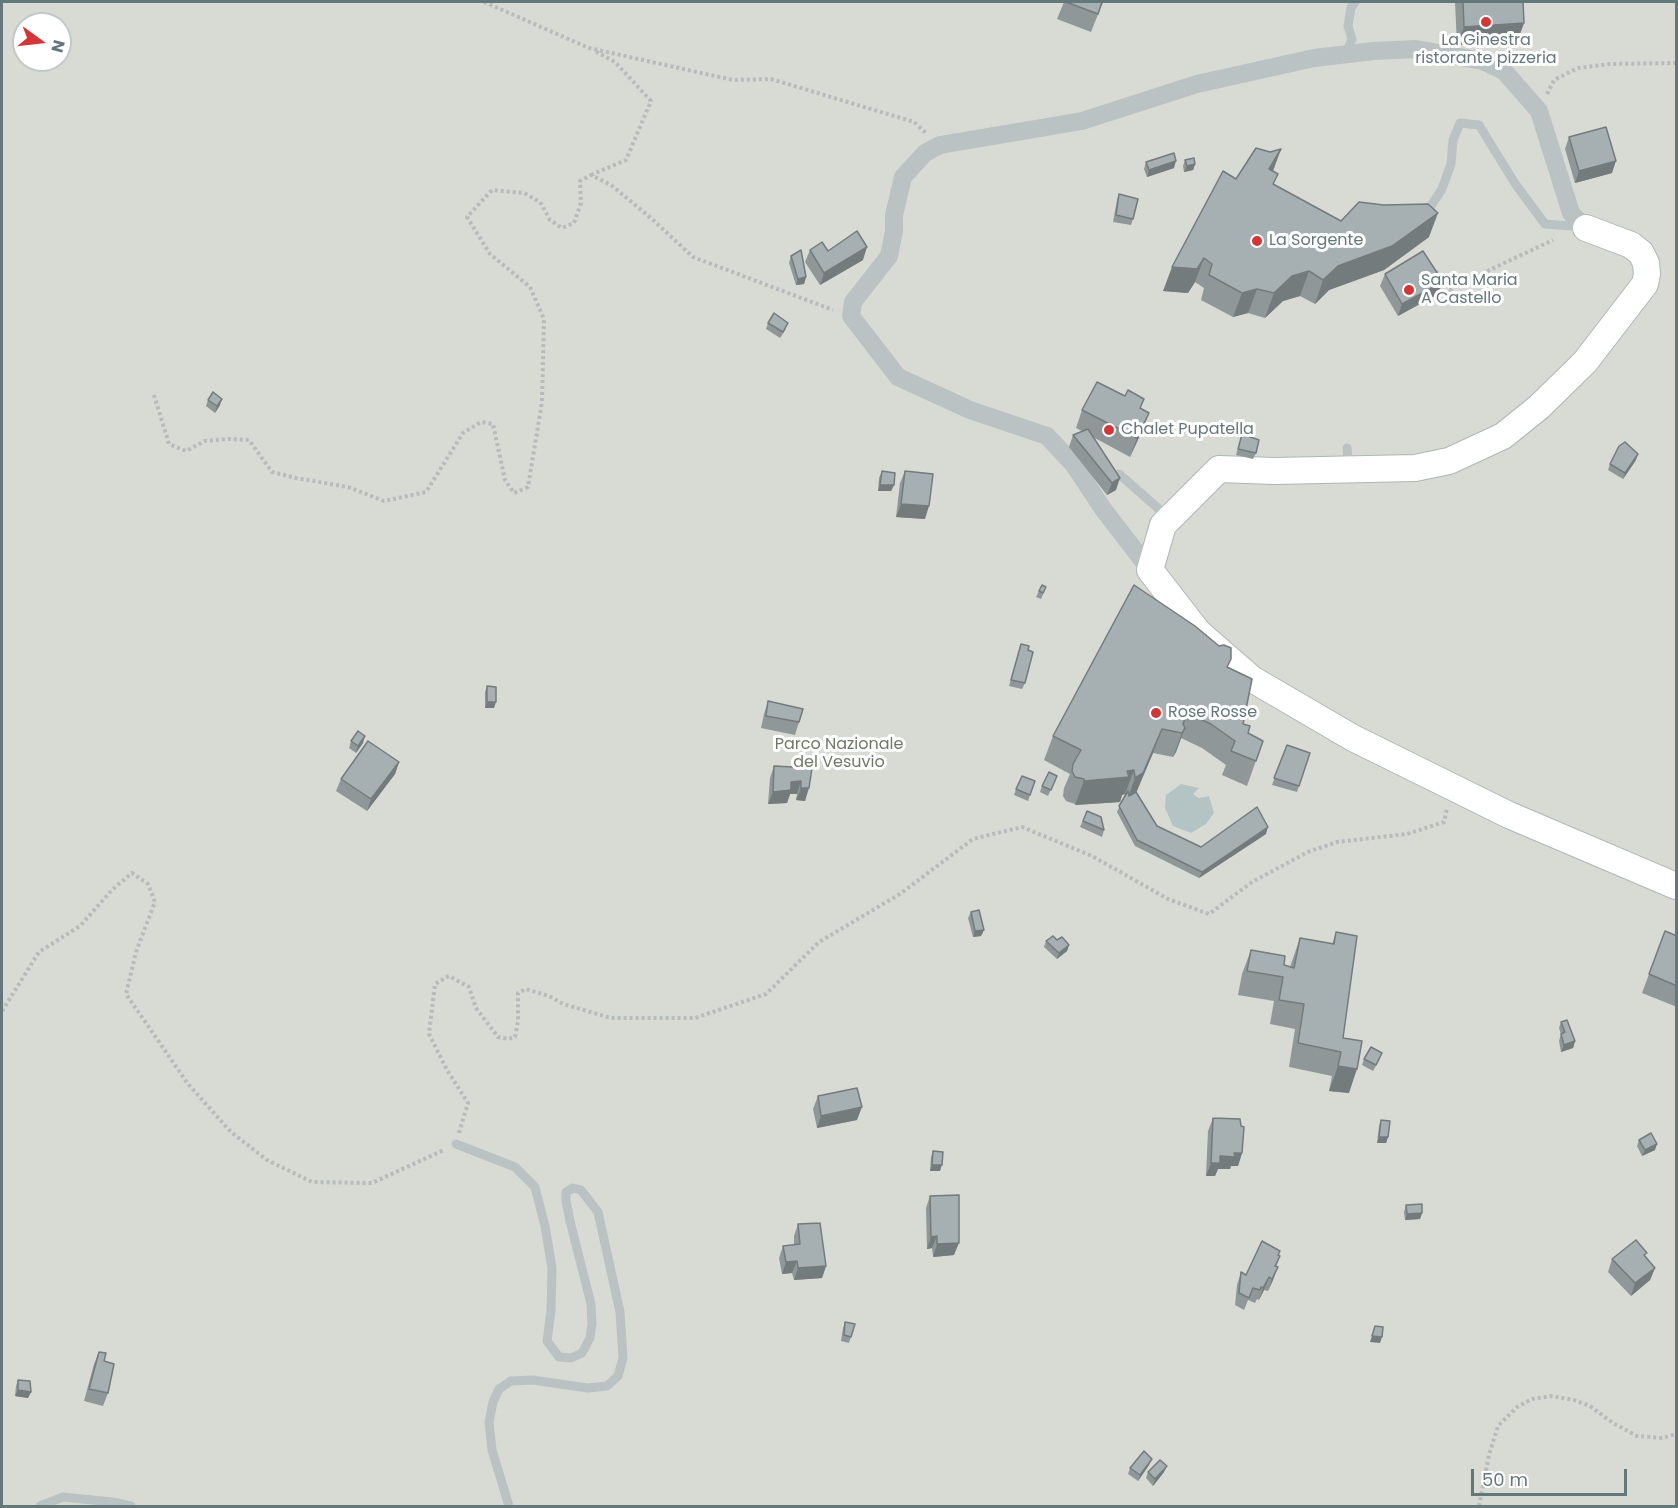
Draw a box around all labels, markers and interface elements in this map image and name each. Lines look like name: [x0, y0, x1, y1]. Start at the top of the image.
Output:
north arrow: [12, 12, 72, 72]
marker: La Ginestra ristorante pizzeria: [1479, 15, 1493, 29]
place label: La Ginestra ristorante pizzeria: [1415, 31, 1557, 69]
text: N: [45, 37, 71, 55]
place label: La Sorgente: [1269, 231, 1363, 251]
marker: La Sorgente: [1250, 234, 1264, 248]
place label: Santa Maria A Castello: [1421, 271, 1518, 309]
marker: Santa Maria A Castello: [1402, 283, 1416, 297]
place label: Chalet Pupatella: [1121, 420, 1254, 440]
marker: Chalet Pupatella: [1102, 423, 1116, 437]
place label: Rose Rosse: [1168, 703, 1257, 723]
marker: Rose Rosse: [1149, 706, 1163, 720]
park label: Parco Nazionale del Vesuvio: [775, 735, 903, 773]
scale bar: [1474, 1457, 1630, 1495]
text: 50 m: [1482, 1467, 1528, 1492]

